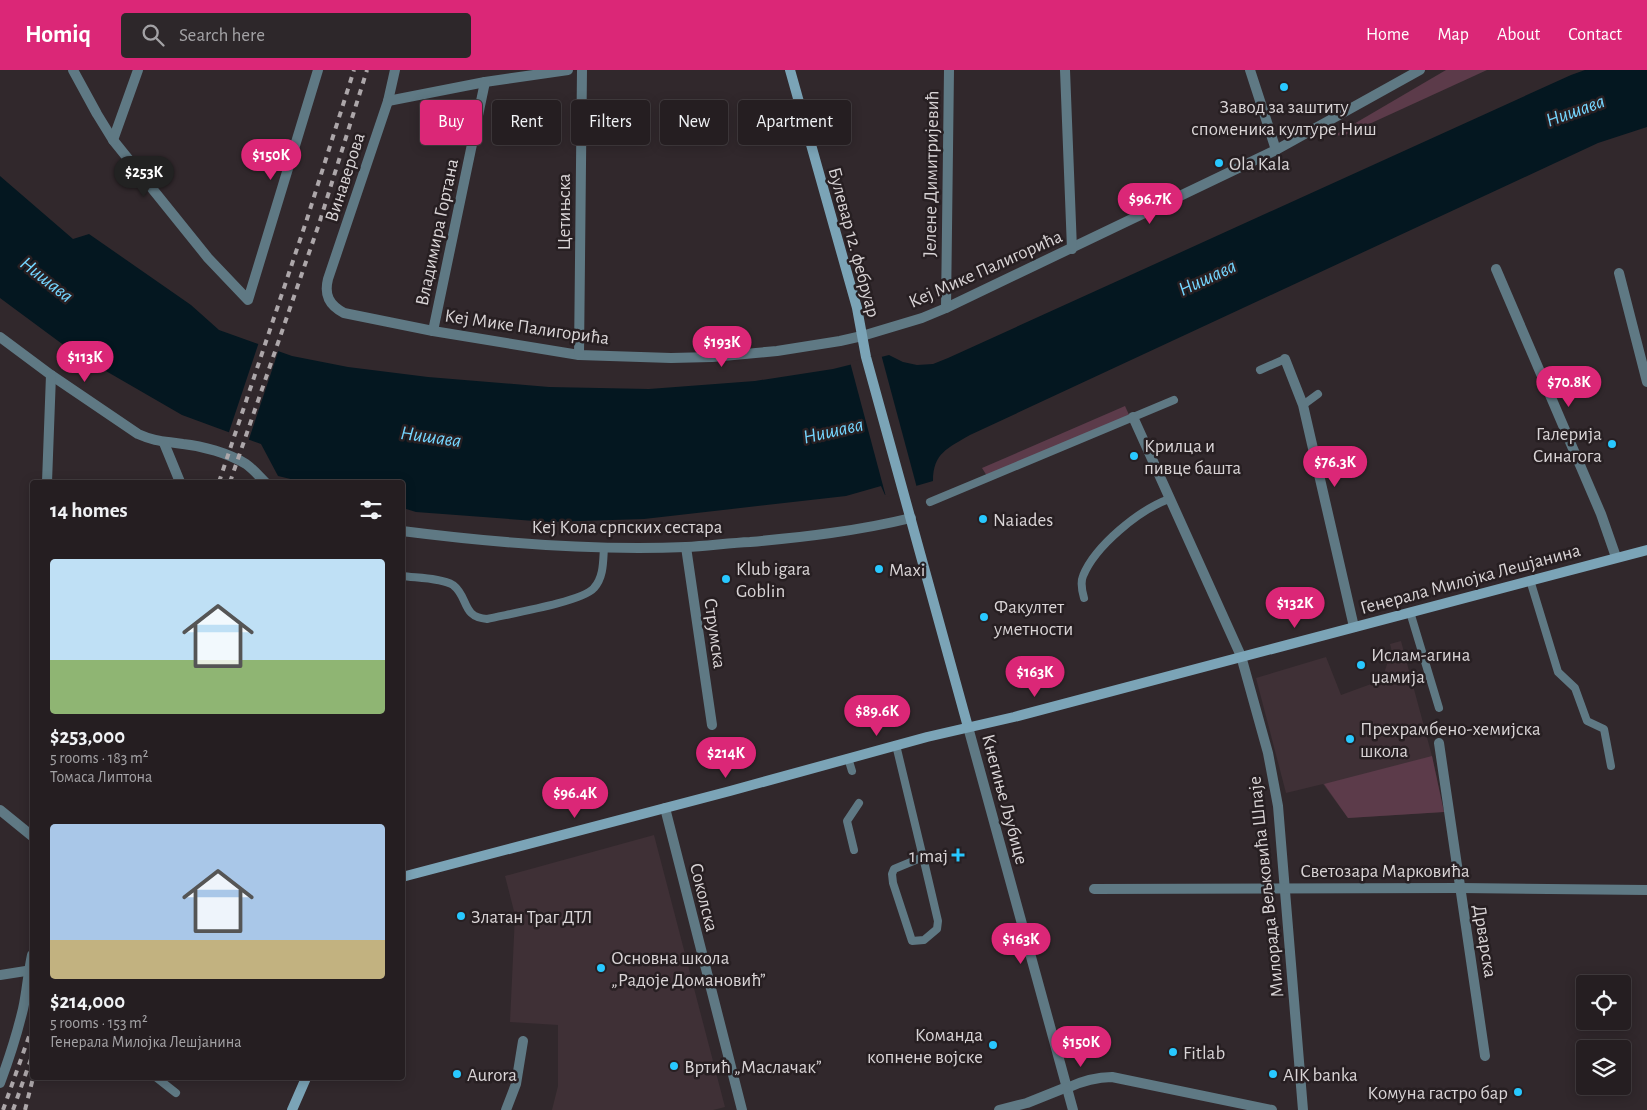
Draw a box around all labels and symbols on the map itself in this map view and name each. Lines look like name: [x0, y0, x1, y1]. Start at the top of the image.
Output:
marker: Завод за заштиту споменика културе Ниш: [1278, 81, 1290, 93]
street label: Јелене Димитријевић: [921, 90, 942, 258]
water label: Нишава: [1543, 91, 1607, 131]
place label: Завод за заштиту споменика културе Ниш: [1191, 98, 1377, 139]
street label: Винаверова: [322, 130, 369, 225]
pin: $150K: [236, 138, 306, 181]
place label: Ola Kala: [1229, 155, 1290, 174]
pin: $253K: [109, 156, 179, 198]
street label: Владимира Гортана: [413, 157, 462, 308]
marker: Ola Kala: [1213, 157, 1225, 169]
street label: Булевар 12. фебруар: [824, 165, 883, 319]
street label: Цетињска: [555, 173, 574, 250]
pin: $96.7K: [1109, 182, 1191, 225]
street label: Кеј Мике Палигорића: [906, 227, 1066, 312]
water label: Нишава: [16, 253, 77, 306]
water label: Нишава: [1176, 256, 1239, 300]
street label: Кеј Мике Палигорића: [443, 307, 611, 348]
pin: $193K: [687, 326, 757, 368]
pin: $113K: [50, 340, 120, 383]
pin: $70.8K: [1528, 366, 1610, 408]
water label: Нишава: [801, 414, 865, 448]
water label: Нишава: [399, 423, 462, 451]
place label: Галерија Синагога: [1533, 425, 1602, 466]
place label: Крилца и пивце башта: [1144, 437, 1241, 478]
marker: Галерија Синагога: [1606, 438, 1618, 450]
pin: $76.3K: [1294, 446, 1376, 488]
marker: Крилца и пивце башта: [1128, 450, 1140, 462]
place label: Naiades: [993, 511, 1053, 530]
marker: Naiades: [977, 513, 989, 525]
street label: Кеј Кола српских сестара: [532, 518, 723, 537]
street label: Генерала Милојка Лешјанина: [1358, 541, 1583, 618]
place label: Klub igara Goblin: [736, 560, 811, 601]
place label: Maxi: [889, 561, 925, 580]
marker: Maxi: [873, 563, 885, 575]
marker: Klub igara Goblin: [720, 573, 732, 585]
pin: $132K: [1260, 586, 1330, 629]
street label: Струмска: [700, 597, 729, 670]
place label: Факултет уметности: [993, 598, 1073, 639]
marker: Факултет уметности: [978, 611, 990, 623]
place label: Ислам-агина џамија: [1371, 646, 1471, 687]
pin: $163K: [1000, 656, 1070, 698]
marker: Ислам-агина џамија: [1355, 659, 1367, 671]
pin: $89.6K: [836, 694, 918, 737]
place label: Прехрамбено-хемијска школа: [1360, 720, 1541, 761]
street label: Кнегиње Љубице: [978, 732, 1031, 867]
marker: Прехрамбено-хемијска школа: [1344, 733, 1356, 745]
pin: $214K: [691, 736, 761, 779]
street label: Милорада Вељковића Шпаје: [1245, 775, 1288, 998]
pin: $96.4K: [534, 776, 616, 819]
place label: 1 maj: [909, 847, 948, 866]
marker: 1 maj: [952, 849, 964, 861]
street label: Соколска: [686, 861, 721, 934]
street label: Светозара Марковића: [1300, 862, 1470, 881]
street label: Дрварска: [1469, 903, 1500, 979]
place label: Златан Траг ДТЛ: [471, 908, 593, 927]
marker: Златан Траг ДТЛ: [455, 910, 467, 922]
pin: $163K: [986, 922, 1056, 965]
place label: Основна школа „Радоје Домановић”: [611, 949, 766, 990]
marker: Основна школа „Радоје Домановић”: [595, 962, 607, 974]
place label: Команда копнене војске: [867, 1026, 983, 1067]
pin: $150K: [1046, 1026, 1116, 1068]
marker: Команда копнене војске: [987, 1039, 999, 1051]
place label: Fitlab: [1183, 1044, 1225, 1063]
marker: Fitlab: [1167, 1046, 1179, 1058]
place label: Вртић „Маслачак”: [684, 1058, 822, 1077]
marker: Вртић „Маслачак”: [668, 1060, 680, 1072]
place label: Aurora: [467, 1066, 517, 1085]
place label: AIK banka: [1283, 1066, 1358, 1085]
marker: Aurora: [451, 1068, 463, 1080]
marker: AIK banka: [1267, 1068, 1279, 1080]
place label: Комуна гастро бар: [1367, 1084, 1508, 1103]
marker: Комуна гастро бар: [1512, 1086, 1524, 1098]

